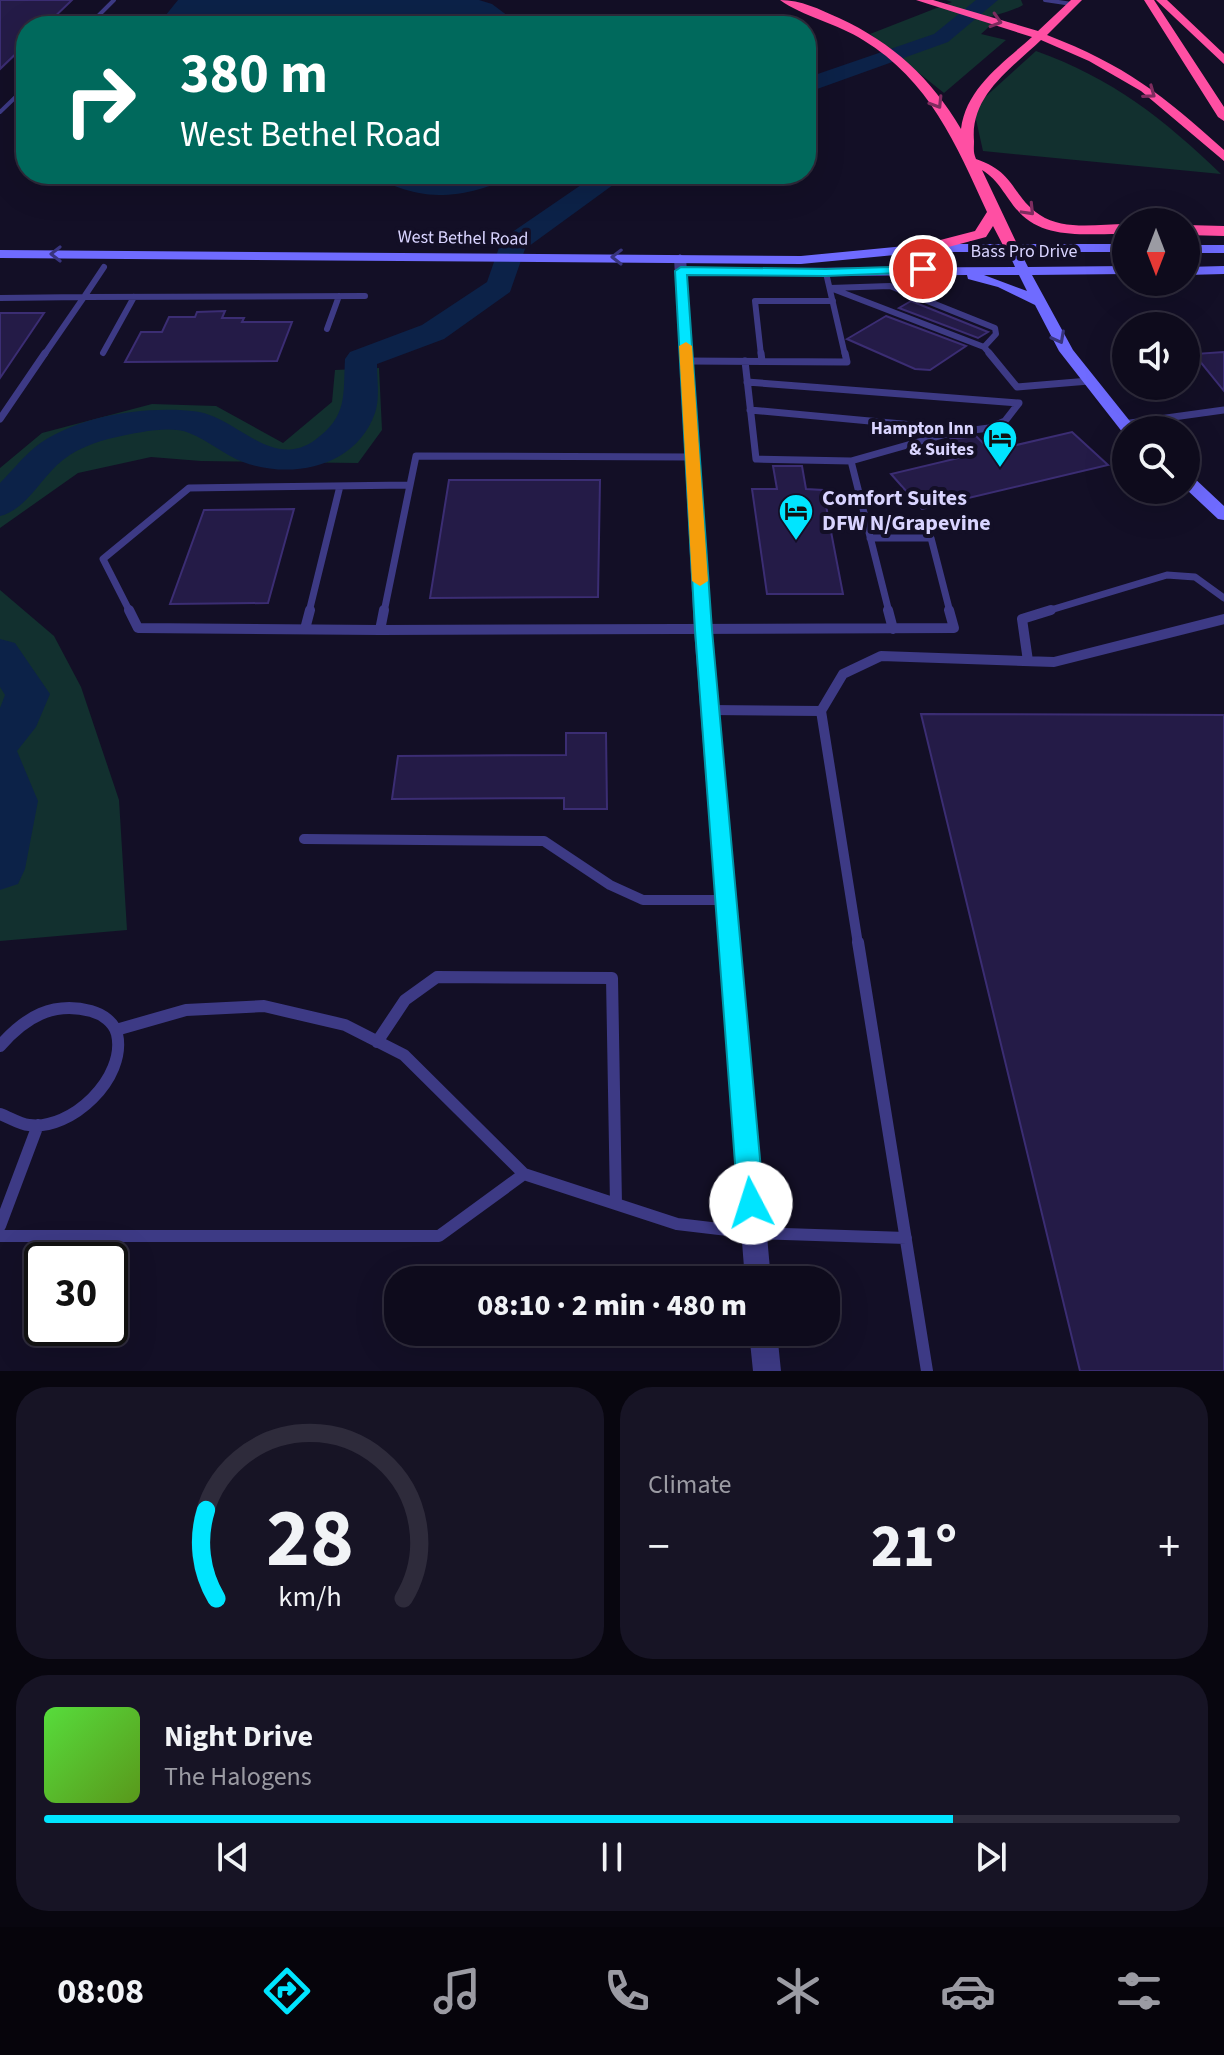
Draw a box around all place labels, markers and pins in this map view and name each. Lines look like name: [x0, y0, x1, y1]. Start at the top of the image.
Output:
pin: [889, 235, 957, 303]
place label: Hampton Inn & Suites: [871, 416, 974, 462]
hotel icon: Hampton Inn & Suites: [981, 419, 1019, 469]
place label: Comfort Suites DFW N/Grapevine: [822, 482, 991, 539]
hotel icon: Comfort Suites DFW N/Grapevine: [777, 492, 815, 542]

